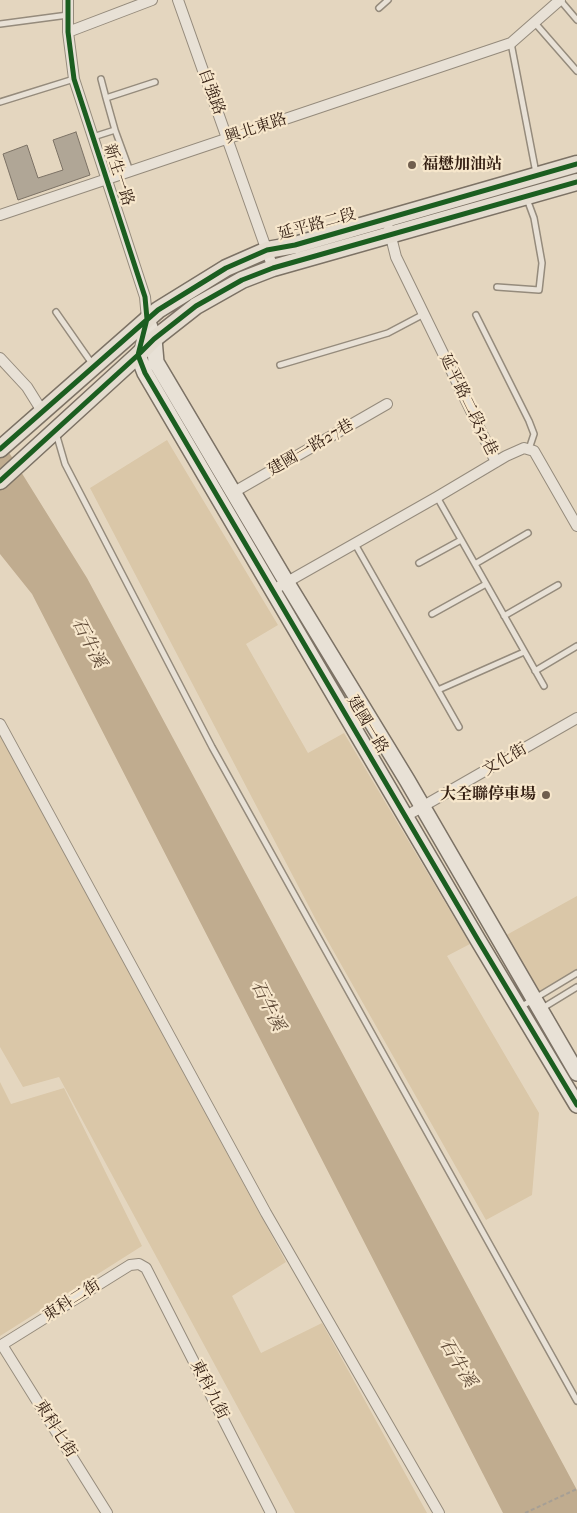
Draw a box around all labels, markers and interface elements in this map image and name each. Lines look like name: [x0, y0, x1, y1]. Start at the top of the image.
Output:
street label: 自強路: [194, 66, 228, 118]
street label: 興北東路: [223, 110, 289, 148]
street label: 新生一路: [99, 142, 137, 208]
place label: 福懋加油站: [422, 155, 502, 175]
marker: 福懋加油站: [406, 159, 418, 171]
street label: 延平路二段: [276, 205, 358, 245]
street label: 延平路二段52巷: [435, 351, 501, 459]
street label: 建國一路27巷: [265, 416, 357, 480]
water label: 石牛溪: [66, 614, 110, 672]
street label: 建國一路: [342, 693, 392, 757]
street label: 文化街: [479, 740, 531, 780]
place label: 大全聯停車場: [440, 785, 536, 805]
marker: 大全聯停車場: [540, 789, 552, 801]
water label: 石牛溪: [245, 977, 289, 1035]
street label: 東科二街: [40, 1276, 104, 1326]
water label: 石牛溪: [434, 1334, 480, 1392]
street label: 東科九街: [186, 1357, 232, 1423]
street label: 東科七街: [30, 1397, 80, 1461]

